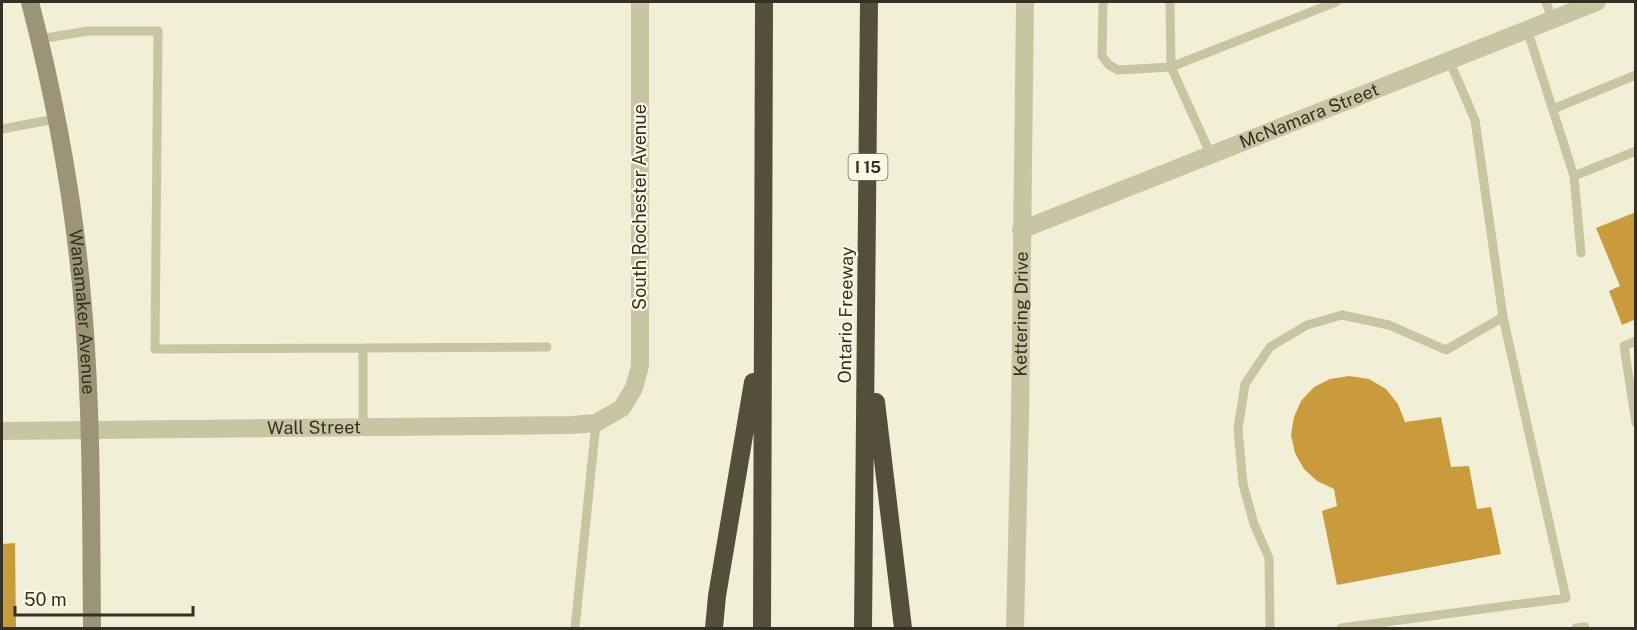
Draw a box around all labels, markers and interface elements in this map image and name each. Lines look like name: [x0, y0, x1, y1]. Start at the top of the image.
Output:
street label: McNamara Street: [1236, 78, 1382, 152]
street label: South Rochester Avenue: [629, 104, 650, 310]
road number: I 15: [848, 154, 888, 180]
street label: Wanamaker Avenue: [65, 228, 99, 395]
street label: Ontario Freeway: [834, 246, 857, 384]
street label: Kettering Drive: [1009, 251, 1032, 377]
street label: Wall Street: [267, 416, 361, 438]
scale bar: [15, 579, 194, 617]
text: 50 m: [24, 589, 67, 610]

